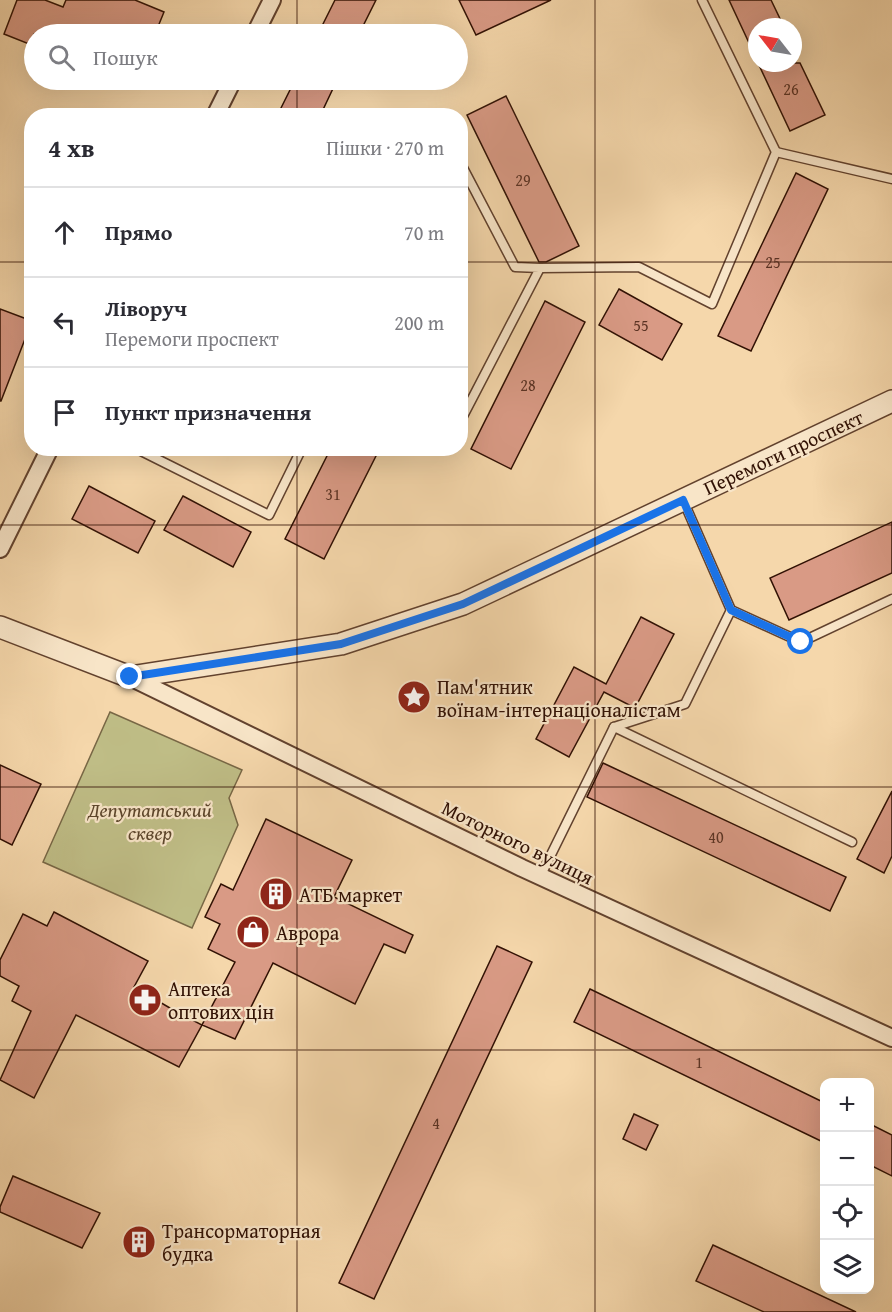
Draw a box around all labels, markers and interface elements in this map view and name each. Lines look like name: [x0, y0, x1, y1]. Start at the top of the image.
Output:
north arrow: [748, 18, 802, 72]
search box: [24, 24, 468, 90]
icon: search: [45, 41, 78, 74]
text: Пошук: [93, 41, 158, 73]
house number: 26: [783, 77, 799, 101]
text: 4 хв: [48, 128, 95, 167]
text: Пішки · 270 m: [326, 133, 444, 162]
house number: 29: [515, 168, 531, 192]
icon: ahead: [48, 216, 81, 249]
text: Прямо: [105, 216, 172, 248]
text: 70 m: [404, 218, 444, 247]
house number: 25: [765, 250, 781, 274]
text: Ліворуч: [105, 292, 187, 324]
icon: left: [48, 306, 81, 339]
text: 200 m: [394, 308, 444, 337]
house number: 55: [633, 313, 649, 337]
text: Перемоги проспект: [105, 324, 279, 353]
house number: 28: [520, 373, 536, 397]
icon: arrive: [48, 396, 81, 429]
text: Пункт призначення: [105, 396, 311, 428]
street label: Перемоги проспект: [698, 402, 868, 502]
house number: 31: [325, 482, 341, 506]
route start: [787, 628, 813, 654]
route end: [116, 663, 142, 689]
place label: Пам'ятник воїнам-інтернаціоналістам: [437, 672, 681, 724]
place icon: Пам'ятник воїнам-інтернаціоналістам: [396, 679, 432, 715]
street label: Моторного вулиця: [437, 793, 599, 891]
park label: Депутатський сквер: [87, 795, 212, 847]
house number: 40: [708, 825, 724, 849]
building icon: АТБ маркет: [258, 876, 294, 912]
place label: АТБ маркет: [299, 880, 403, 909]
shop icon: Аврора: [235, 914, 271, 950]
place label: Аврора: [276, 918, 340, 947]
place label: Аптека оптових цін: [168, 974, 275, 1026]
pharmacy icon: Аптека оптових цін: [127, 982, 163, 1018]
house number: 1: [695, 1050, 703, 1074]
map controls: [820, 1078, 874, 1294]
button: +: [820, 1078, 874, 1132]
house number: 4: [432, 1111, 440, 1135]
button: −: [820, 1132, 874, 1186]
button: locate: [820, 1186, 874, 1240]
place label: Трансорматорная будка: [162, 1216, 321, 1268]
building icon: Трансорматорная будка: [121, 1224, 157, 1260]
button: layers: [820, 1240, 874, 1294]

